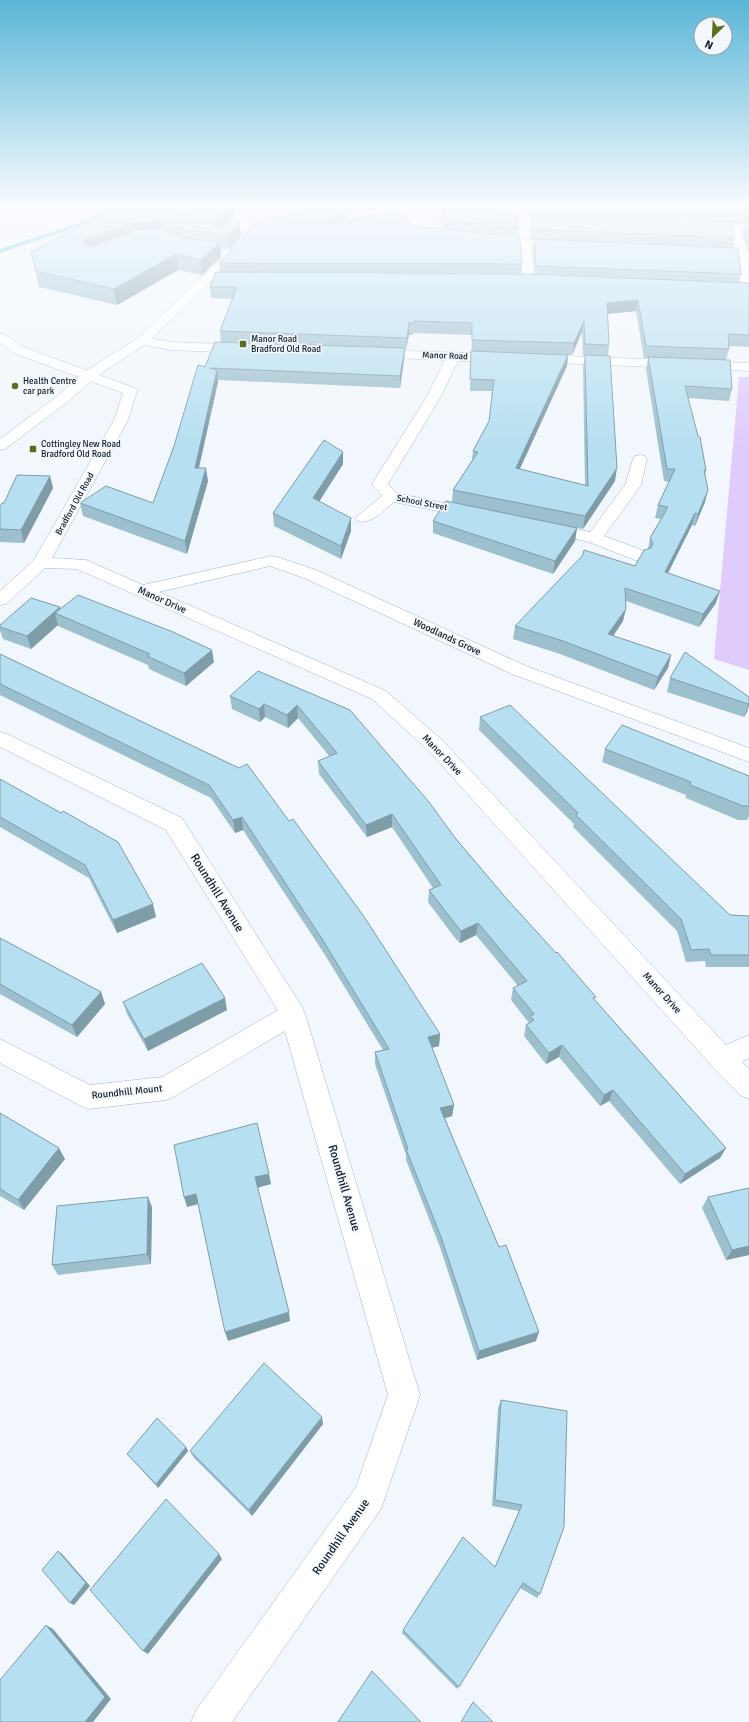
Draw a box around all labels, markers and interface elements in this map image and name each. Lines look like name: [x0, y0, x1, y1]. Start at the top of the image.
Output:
north arrow: [693, 16, 733, 56]
text: N: [703, 37, 715, 52]
place label: Manor Road Bradford Old Road: [251, 334, 321, 355]
marker: Manor Road Bradford Old Road: [238, 339, 248, 349]
street label: Manor Road: [422, 350, 468, 362]
place label: Health Centre car park: [23, 376, 77, 397]
marker: Health Centre car park: [10, 381, 20, 391]
place label: Cottingley New Road Bradford Old Road: [41, 439, 121, 460]
marker: Cottingley New Road Bradford Old Road: [28, 444, 38, 454]
street label: Bradford Old Road: [53, 471, 97, 537]
street label: School Street: [396, 493, 448, 513]
street label: Manor Drive: [136, 584, 188, 616]
street label: Woodlands Grove: [411, 616, 483, 658]
street label: Manor Drive: [420, 732, 464, 778]
street label: Roundhill Avenue: [187, 851, 247, 935]
street label: Manor Drive: [640, 970, 684, 1016]
street label: Roundhill Mount: [91, 1082, 163, 1102]
street label: Roundhill Avenue: [324, 1143, 364, 1233]
street label: Roundhill Avenue: [309, 1496, 373, 1578]

